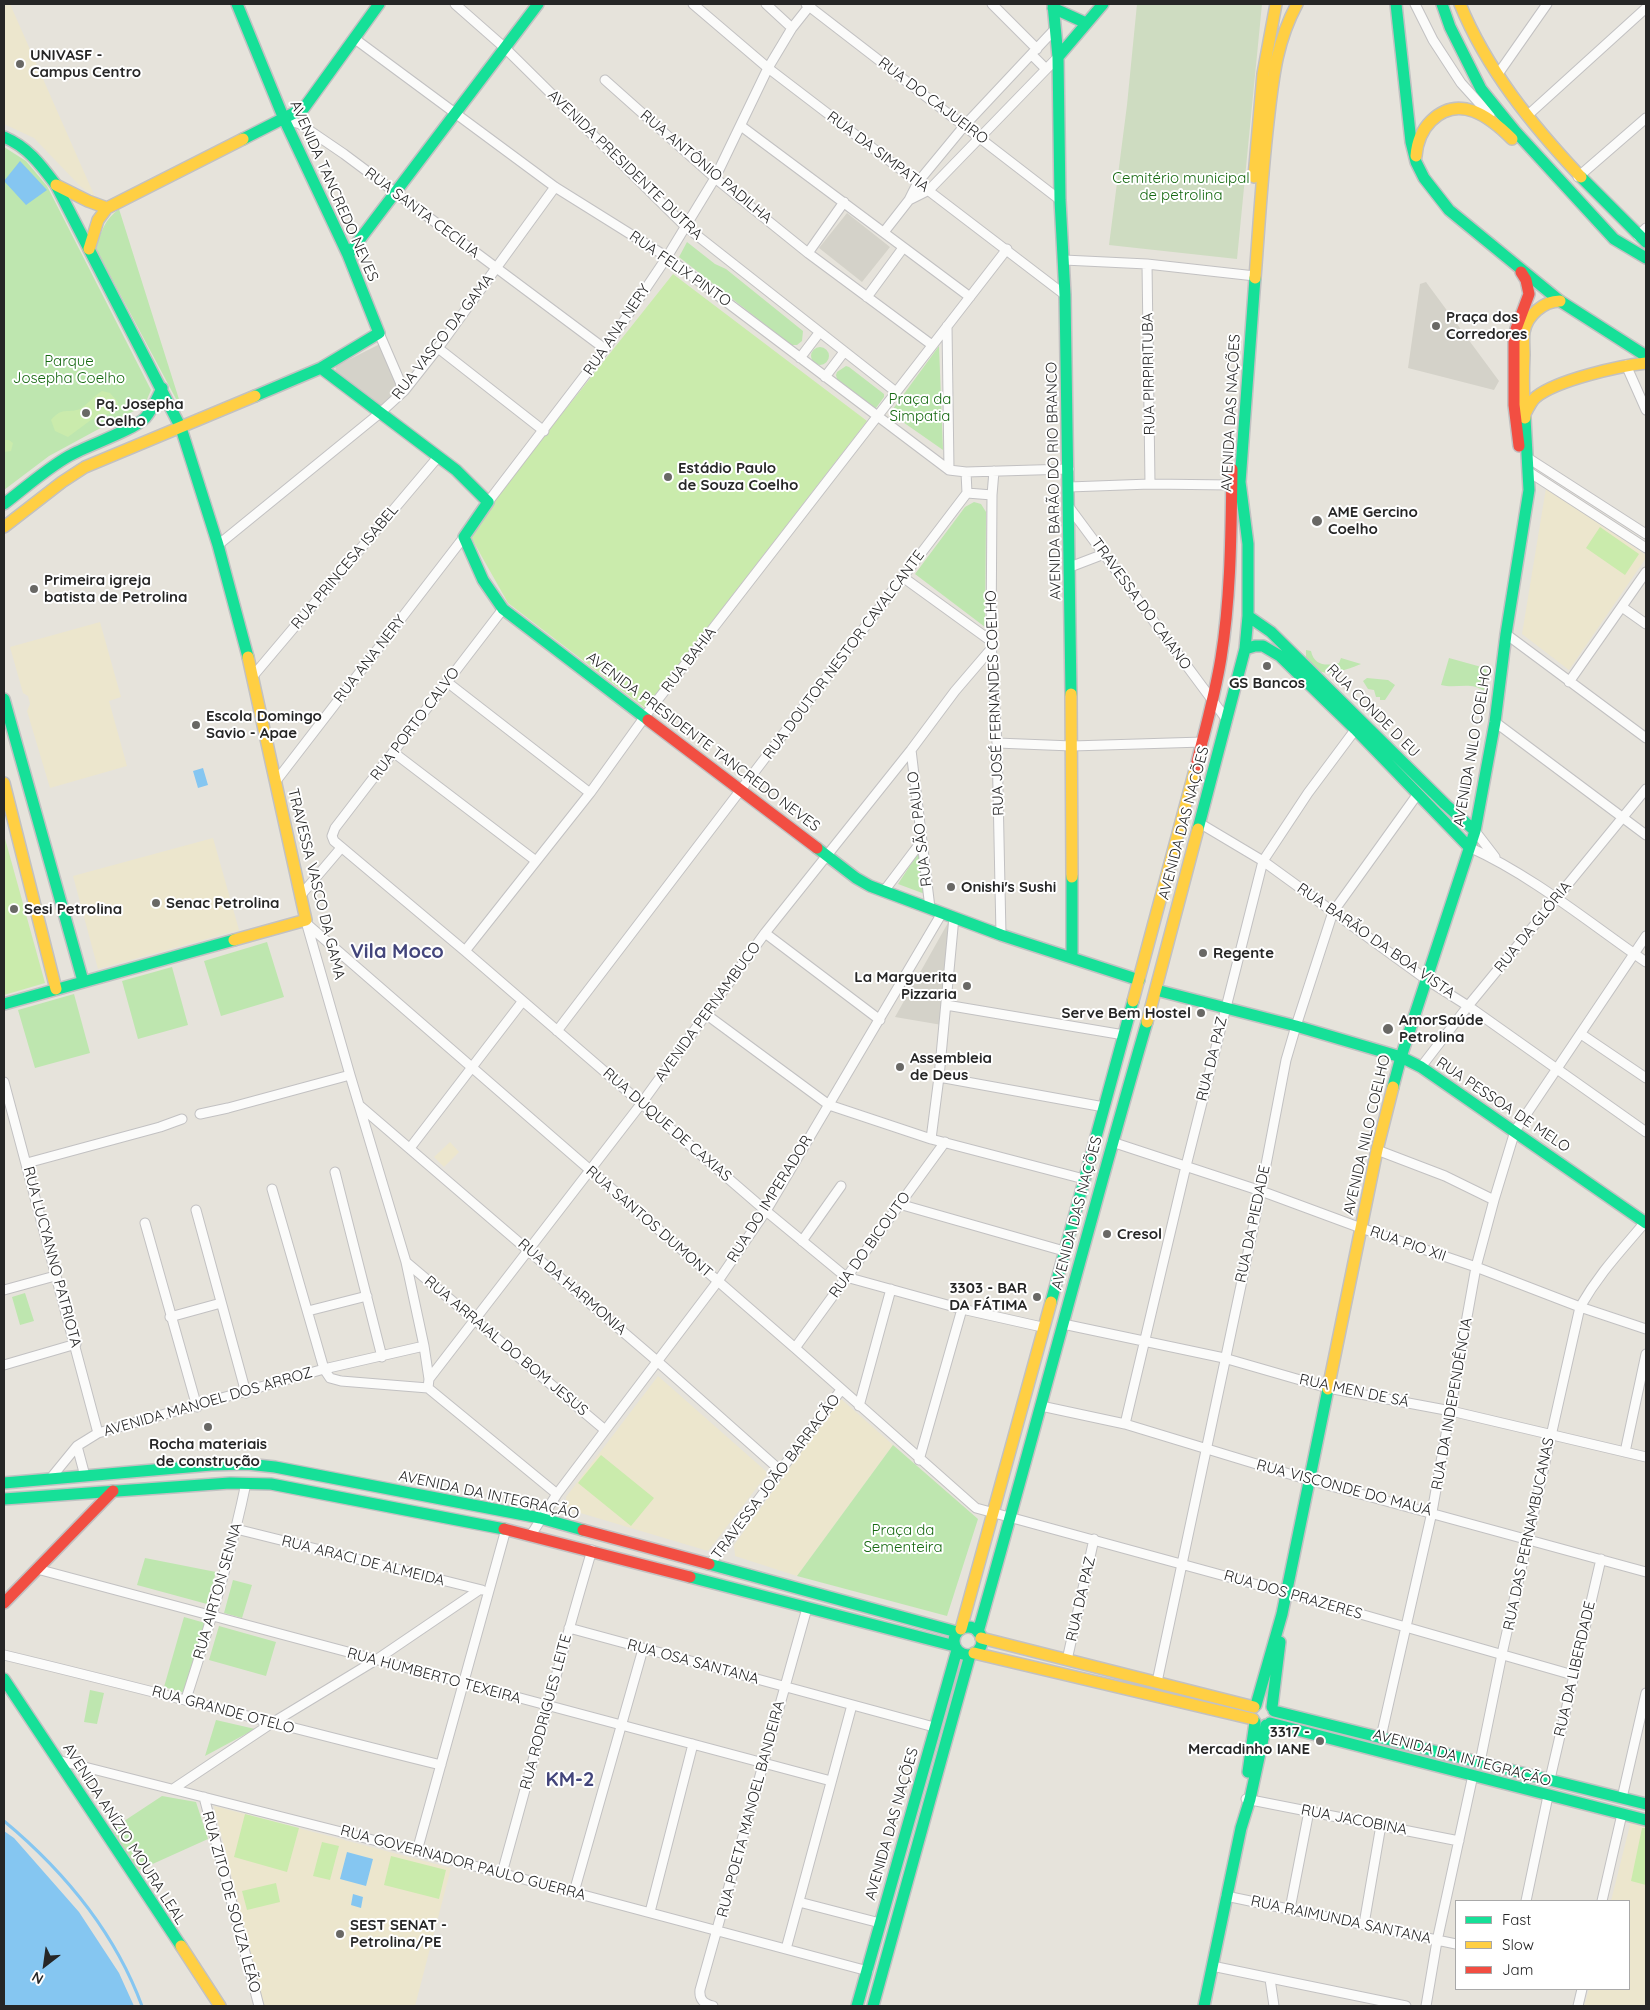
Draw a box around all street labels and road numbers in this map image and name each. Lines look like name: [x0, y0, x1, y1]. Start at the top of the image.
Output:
street label: RUA DO CAJUEIRO: [874, 54, 992, 148]
street label: AVENIDA PRESIDENTE DUTRA: [544, 86, 706, 244]
street label: AVENIDA TANCREDO NEVES: [286, 98, 382, 284]
street label: RUA ANTÔNIO PADILHA: [636, 106, 776, 228]
street label: RUA DA SIMPATIA: [823, 108, 933, 196]
street label: RUA SANTA CECÍLIA: [361, 164, 483, 262]
street label: RUA FELIX PINTO: [626, 227, 734, 311]
street label: RUA VASCO DA GAMA: [388, 271, 498, 403]
street label: RUA ANA NERY: [580, 281, 654, 379]
street label: RUA PIRPIRITUBA: [1139, 312, 1159, 436]
street label: AVENIDA DAS NAÇÕES: [1218, 334, 1244, 492]
street label: AVENIDA BARÃO DO RIO BRANCO: [1043, 362, 1065, 600]
street label: RUA PRINCESA ISABEL: [288, 501, 402, 633]
street label: TRAVESSA DO CAIANO: [1087, 535, 1195, 673]
street label: RUA DOUTOR NESTOR CAVALCANTE: [759, 547, 929, 763]
street label: RUA JOSÉ FERNANDES COELHO: [982, 590, 1008, 816]
street label: RUA ANA NERY: [330, 612, 410, 706]
street label: RUA BAHIA: [658, 624, 720, 696]
street label: AVENIDA PRESIDENTE TANCREDO NEVES: [583, 648, 823, 836]
street label: RUA CONDE D EU: [1323, 661, 1423, 761]
street label: RUA PORTO CALVO: [367, 664, 463, 784]
street label: AVENIDA NILO COELHO: [1450, 664, 1496, 828]
street label: AVENIDA DAS NAÇÕES: [1155, 744, 1213, 902]
street label: RUA SÃO PAULO: [904, 770, 936, 888]
street label: TRAVESSA VASCO DA GAMA: [284, 787, 348, 981]
street label: RUA DA GLÓRIA: [1491, 878, 1575, 976]
street label: RUA BARÃO DA BOA VISTA: [1294, 879, 1458, 1003]
street label: AVENIDA PERNAMBUCO: [651, 939, 765, 1085]
street label: RUA DA PAZ: [1193, 1015, 1231, 1103]
street label: AVENIDA NILO COELHO: [1340, 1053, 1394, 1217]
street label: RUA PESSOA DE MELO: [1433, 1054, 1573, 1156]
street label: RUA DUQUE DE CAXIAS: [599, 1064, 735, 1186]
street label: RUA DO IMPERADOR: [724, 1132, 816, 1266]
street label: AVENIDA DAS NAÇÕES: [1048, 1134, 1106, 1292]
street label: RUA SANTOS DUMONT: [582, 1162, 716, 1282]
street label: RUA LUCYANNO PATRIOTA: [19, 1164, 85, 1350]
street label: RUA DA PIEDADE: [1232, 1164, 1274, 1284]
street label: RUA DO BICOUTO: [826, 1189, 914, 1301]
street label: RUA PIO XII: [1368, 1223, 1448, 1265]
street label: RUA DA HARMONIA: [514, 1235, 630, 1339]
street label: RUA ARRAIAL DO BOM JESUS: [421, 1272, 591, 1420]
street label: RUA DA INDEPENDÊNCIA: [1428, 1316, 1476, 1492]
street label: AVENIDA MANOEL DOS ARROZ: [101, 1364, 315, 1440]
street label: RUA MEN DE SÁ: [1297, 1371, 1411, 1411]
street label: TRAVESSA JOÃO BARRACÃO: [708, 1391, 844, 1563]
street label: RUA DAS PERNAMBUCANAS: [1500, 1436, 1558, 1632]
street label: RUA VISCONDE DO MAUÁ: [1254, 1456, 1434, 1520]
street label: AVENIDA DA INTEGRAÇÃO: [397, 1467, 581, 1523]
street label: RUA AIRTON SENNA: [190, 1521, 246, 1661]
street label: RUA ARACI DE ALMEIDA: [280, 1532, 446, 1590]
street label: RUA DA PAZ: [1062, 1555, 1100, 1643]
street label: RUA DOS PRAZERES: [1222, 1567, 1364, 1623]
street label: RUA DA LIBERDADE: [1551, 1599, 1599, 1739]
street label: RUA RODRIGUES LEITE: [517, 1632, 575, 1792]
street label: RUA OSA SANTANA: [625, 1636, 761, 1688]
street label: RUA HUMBERTO TEXEIRA: [345, 1644, 523, 1708]
street label: RUA GRANDE OTELO: [150, 1682, 296, 1738]
street label: RUA POETA MANOEL BANDEIRA: [713, 1699, 789, 1919]
street label: AVENIDA DA INTEGRAÇÃO: [1371, 1726, 1553, 1790]
street label: AVENIDA ANÍZIO MOURA LEAL: [59, 1740, 189, 1928]
street label: AVENIDA DAS NAÇÕES: [862, 1746, 922, 1902]
street label: RUA JACOBINA: [1299, 1801, 1409, 1839]
street label: RUA ZITO DE SOUZA LEÃO: [198, 1809, 264, 1995]
street label: RUA GOVERNADOR PAULO GUERRA: [338, 1822, 588, 1904]
street label: RUA RAIMUNDA SANTANA: [1249, 1892, 1433, 1948]

